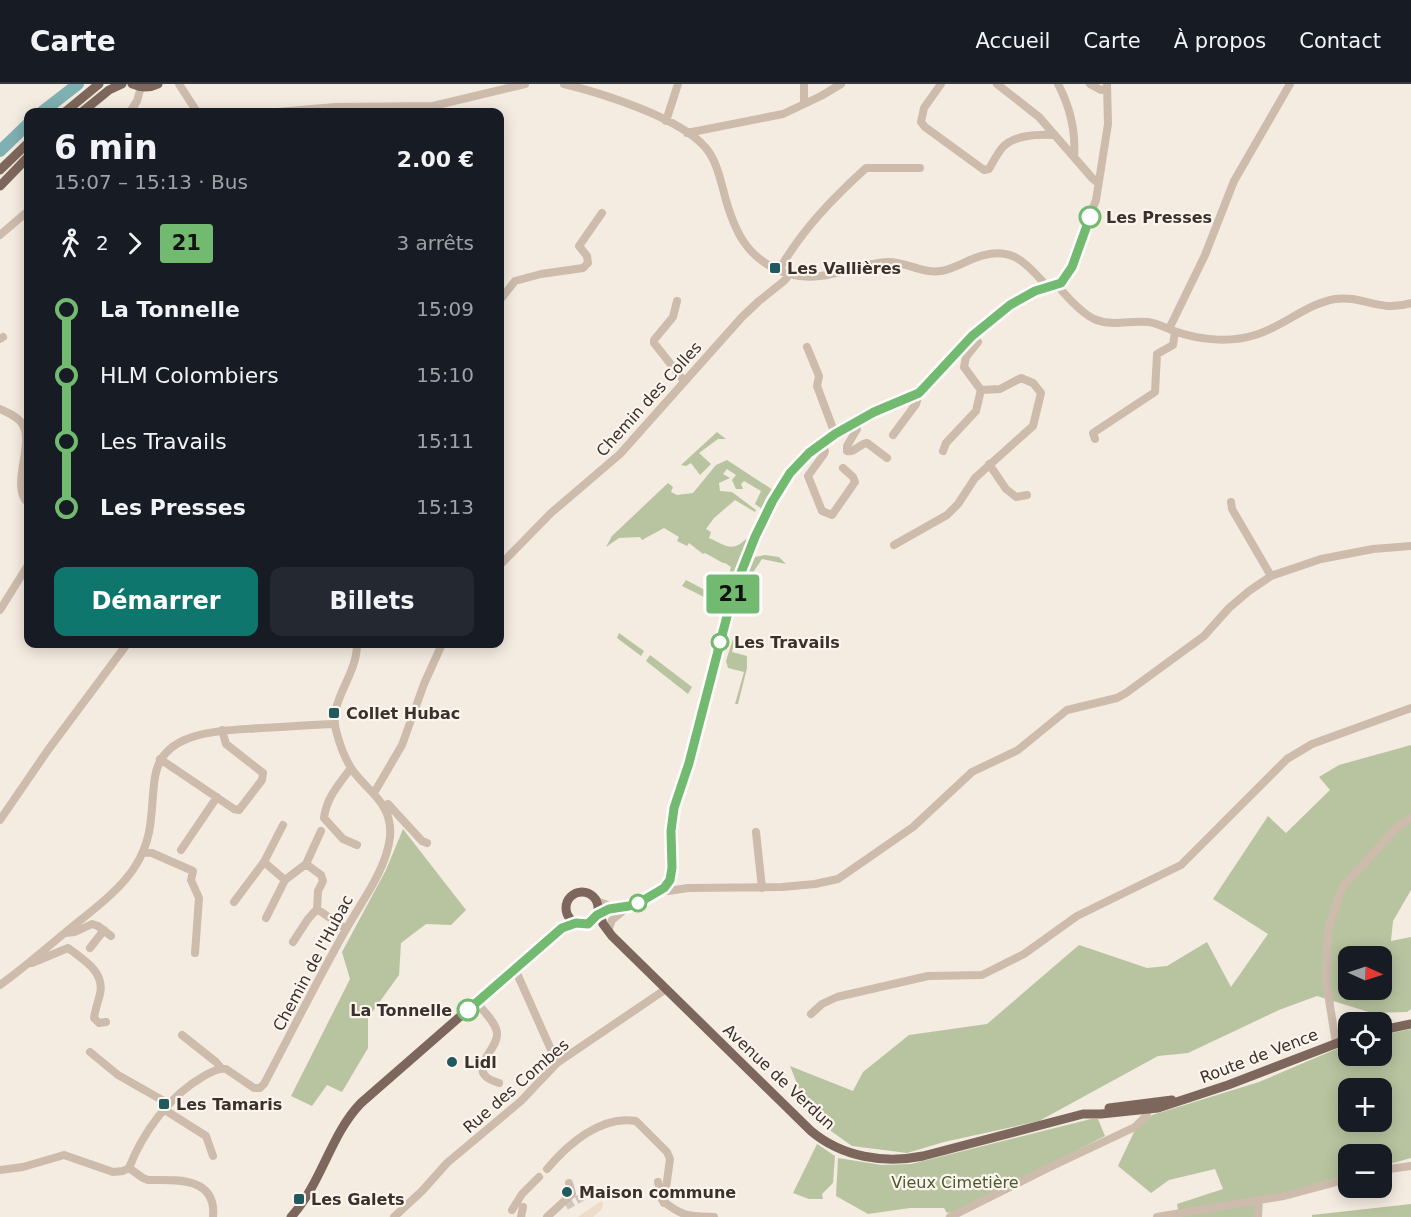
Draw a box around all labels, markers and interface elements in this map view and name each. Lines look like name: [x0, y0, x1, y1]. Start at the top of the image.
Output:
text: Carte: [30, 25, 116, 58]
text: Accueil: [975, 29, 1050, 53]
text: Carte: [1083, 29, 1141, 53]
text: À propos: [1174, 29, 1266, 53]
text: Contact: [1299, 29, 1381, 53]
text: 6 min: [54, 128, 158, 167]
text: 2.00 €: [397, 147, 474, 172]
text: 15:07 – 15:13 · Bus: [54, 170, 248, 194]
marker: Les Presses: [1079, 206, 1101, 228]
place label: Les Presses: [1106, 208, 1212, 227]
icon: walk: [54, 227, 87, 260]
icon: forward: [118, 227, 151, 260]
text: 2: [96, 231, 109, 255]
text: 21: [172, 231, 201, 255]
text: 3 arrêts: [396, 231, 474, 255]
place label: Les Vallières: [787, 259, 901, 278]
marker: Les Vallières: [768, 261, 782, 275]
text: La Tonnelle: [100, 297, 240, 322]
text: 15:09: [416, 297, 474, 321]
street label: Chemin des Colles: [592, 338, 706, 460]
text: HLM Colombiers: [100, 363, 279, 388]
text: 15:10: [416, 363, 474, 387]
text: Les Travails: [100, 429, 227, 454]
text: 15:11: [416, 429, 474, 453]
text: Les Presses: [100, 495, 246, 520]
text: 15:13: [416, 495, 474, 519]
button: Démarrer: [54, 567, 258, 636]
button: Billets: [270, 567, 474, 636]
line badge: 21: [706, 574, 760, 614]
text: 21: [718, 582, 748, 606]
marker: Les Travails: [711, 633, 729, 651]
place label: Les Travails: [734, 633, 840, 652]
place label: Collet Hubac: [346, 704, 460, 723]
marker: Collet Hubac: [327, 706, 341, 720]
street label: Chemin de l'Hubac: [269, 892, 357, 1034]
unlabelled marker: [629, 894, 647, 912]
north arrow: [1338, 946, 1392, 1000]
map controls: [1338, 946, 1392, 1198]
marker: La Tonnelle: [457, 999, 479, 1021]
place label: La Tonnelle: [350, 1001, 452, 1020]
button: locate: [1338, 1012, 1392, 1066]
street label: Avenue de Verdun: [719, 1020, 839, 1134]
street label: Route de Vence: [1197, 1025, 1321, 1087]
street label: Rue des Combes: [459, 1035, 573, 1137]
place label: Lidl: [464, 1053, 497, 1072]
marker: Lidl: [445, 1055, 459, 1069]
button: +: [1338, 1078, 1392, 1132]
place label: Les Tamaris: [176, 1095, 282, 1114]
marker: Les Tamaris: [157, 1097, 171, 1111]
button: −: [1338, 1144, 1392, 1198]
park label: Vieux Cimetière: [891, 1173, 1019, 1192]
place label: Maison commune: [579, 1183, 736, 1202]
marker: Maison commune: [560, 1185, 574, 1199]
place label: Les Galets: [311, 1190, 405, 1209]
marker: Les Galets: [292, 1192, 306, 1206]

